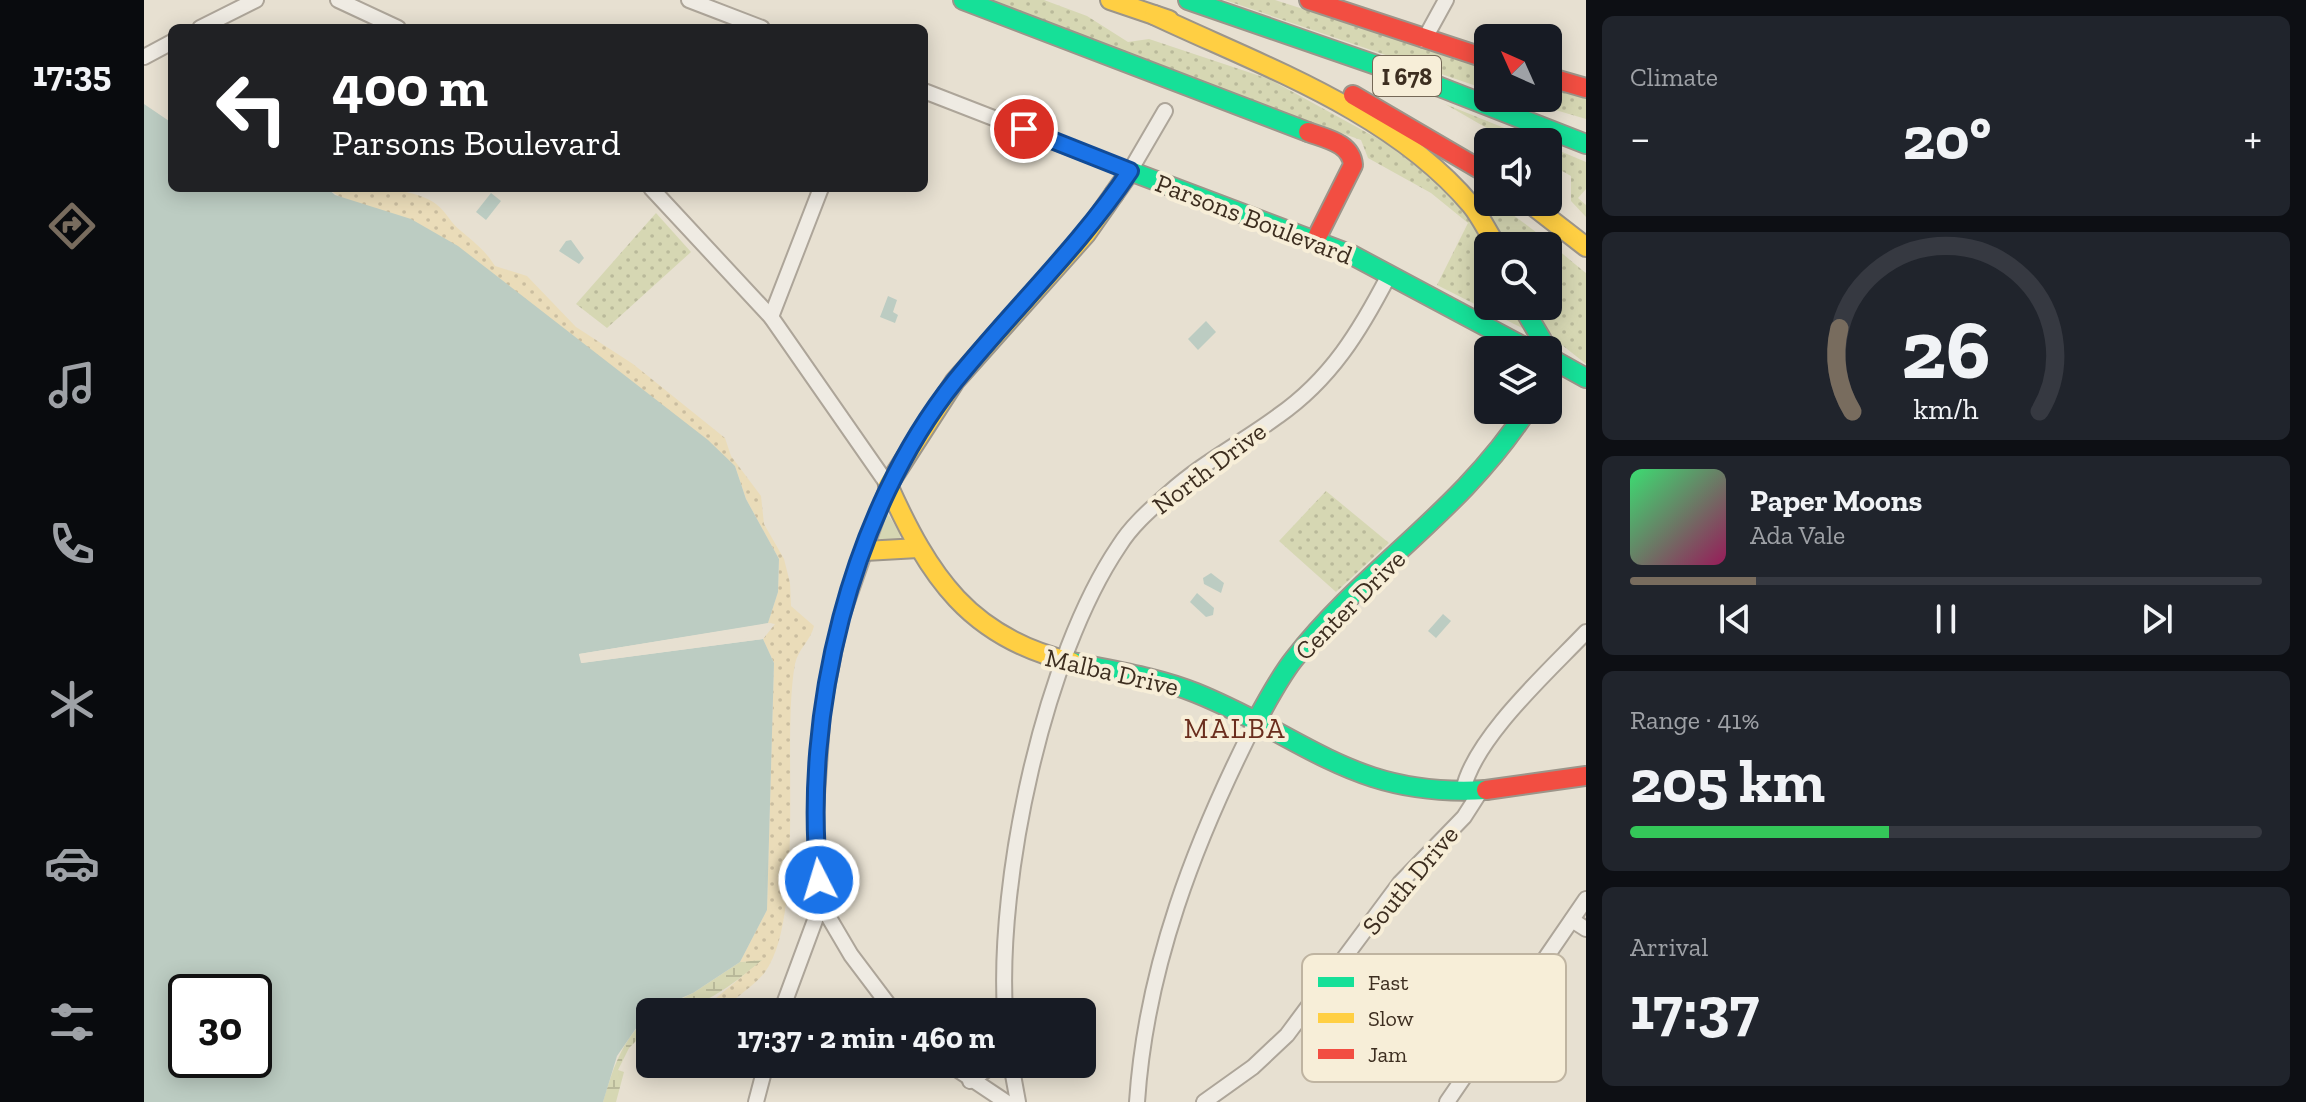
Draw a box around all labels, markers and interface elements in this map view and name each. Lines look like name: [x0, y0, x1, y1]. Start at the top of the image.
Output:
north arrow: [1474, 24, 1562, 112]
map controls: [1474, 24, 1562, 424]
text: 17:35: [33, 52, 111, 95]
text: 400 m: [332, 53, 488, 120]
icon: left: [200, 56, 304, 160]
road number: I 678: [1373, 56, 1441, 96]
text: Climate: [1630, 61, 1718, 93]
pin: [990, 95, 1058, 163]
text: 20°: [1903, 102, 1991, 174]
icon: arrive: [1002, 107, 1046, 151]
text: −: [1630, 111, 1651, 164]
text: +: [2243, 111, 2262, 164]
text: Parsons Boulevard: [332, 121, 621, 164]
button: sound: [1474, 128, 1562, 216]
street label: Parsons Boulevard: [1151, 167, 1357, 271]
icon: directions: [44, 198, 100, 254]
button: search: [1474, 232, 1562, 320]
text: 26: [1901, 298, 1991, 398]
button: layers: [1474, 336, 1562, 424]
icon: music: [44, 357, 100, 413]
text: km/h: [1913, 392, 1979, 426]
street label: North Drive: [1146, 415, 1272, 521]
text: Paper Moons: [1750, 483, 1922, 519]
icon: phone: [44, 516, 100, 572]
text: Ada Vale: [1750, 519, 1845, 551]
street label: Center Drive: [1288, 543, 1412, 667]
icon: previous: [1713, 597, 1757, 641]
icon: pause: [1924, 597, 1968, 641]
icon: next: [2135, 597, 2179, 641]
street label: Malba Drive: [1042, 641, 1182, 703]
icon: climate: [44, 676, 100, 732]
text: Range · 41%: [1630, 704, 1759, 736]
district label: MALBA: [1184, 712, 1286, 745]
text: 205 km: [1630, 745, 1825, 817]
street label: South Drive: [1355, 819, 1465, 941]
icon: car: [44, 835, 100, 891]
position arrow: [777, 838, 861, 922]
text: Arrival: [1630, 931, 1708, 963]
legend: [1302, 954, 1566, 1082]
text: Fast: [1368, 969, 1409, 996]
text: 17:37: [1630, 972, 1759, 1044]
speed limit sign: 30: [168, 974, 272, 1078]
icon: filters: [44, 994, 100, 1050]
text: Slow: [1368, 1005, 1414, 1032]
text: 17:37 · 2 min · 460 m: [737, 1020, 995, 1056]
text: Jam: [1368, 1041, 1407, 1068]

